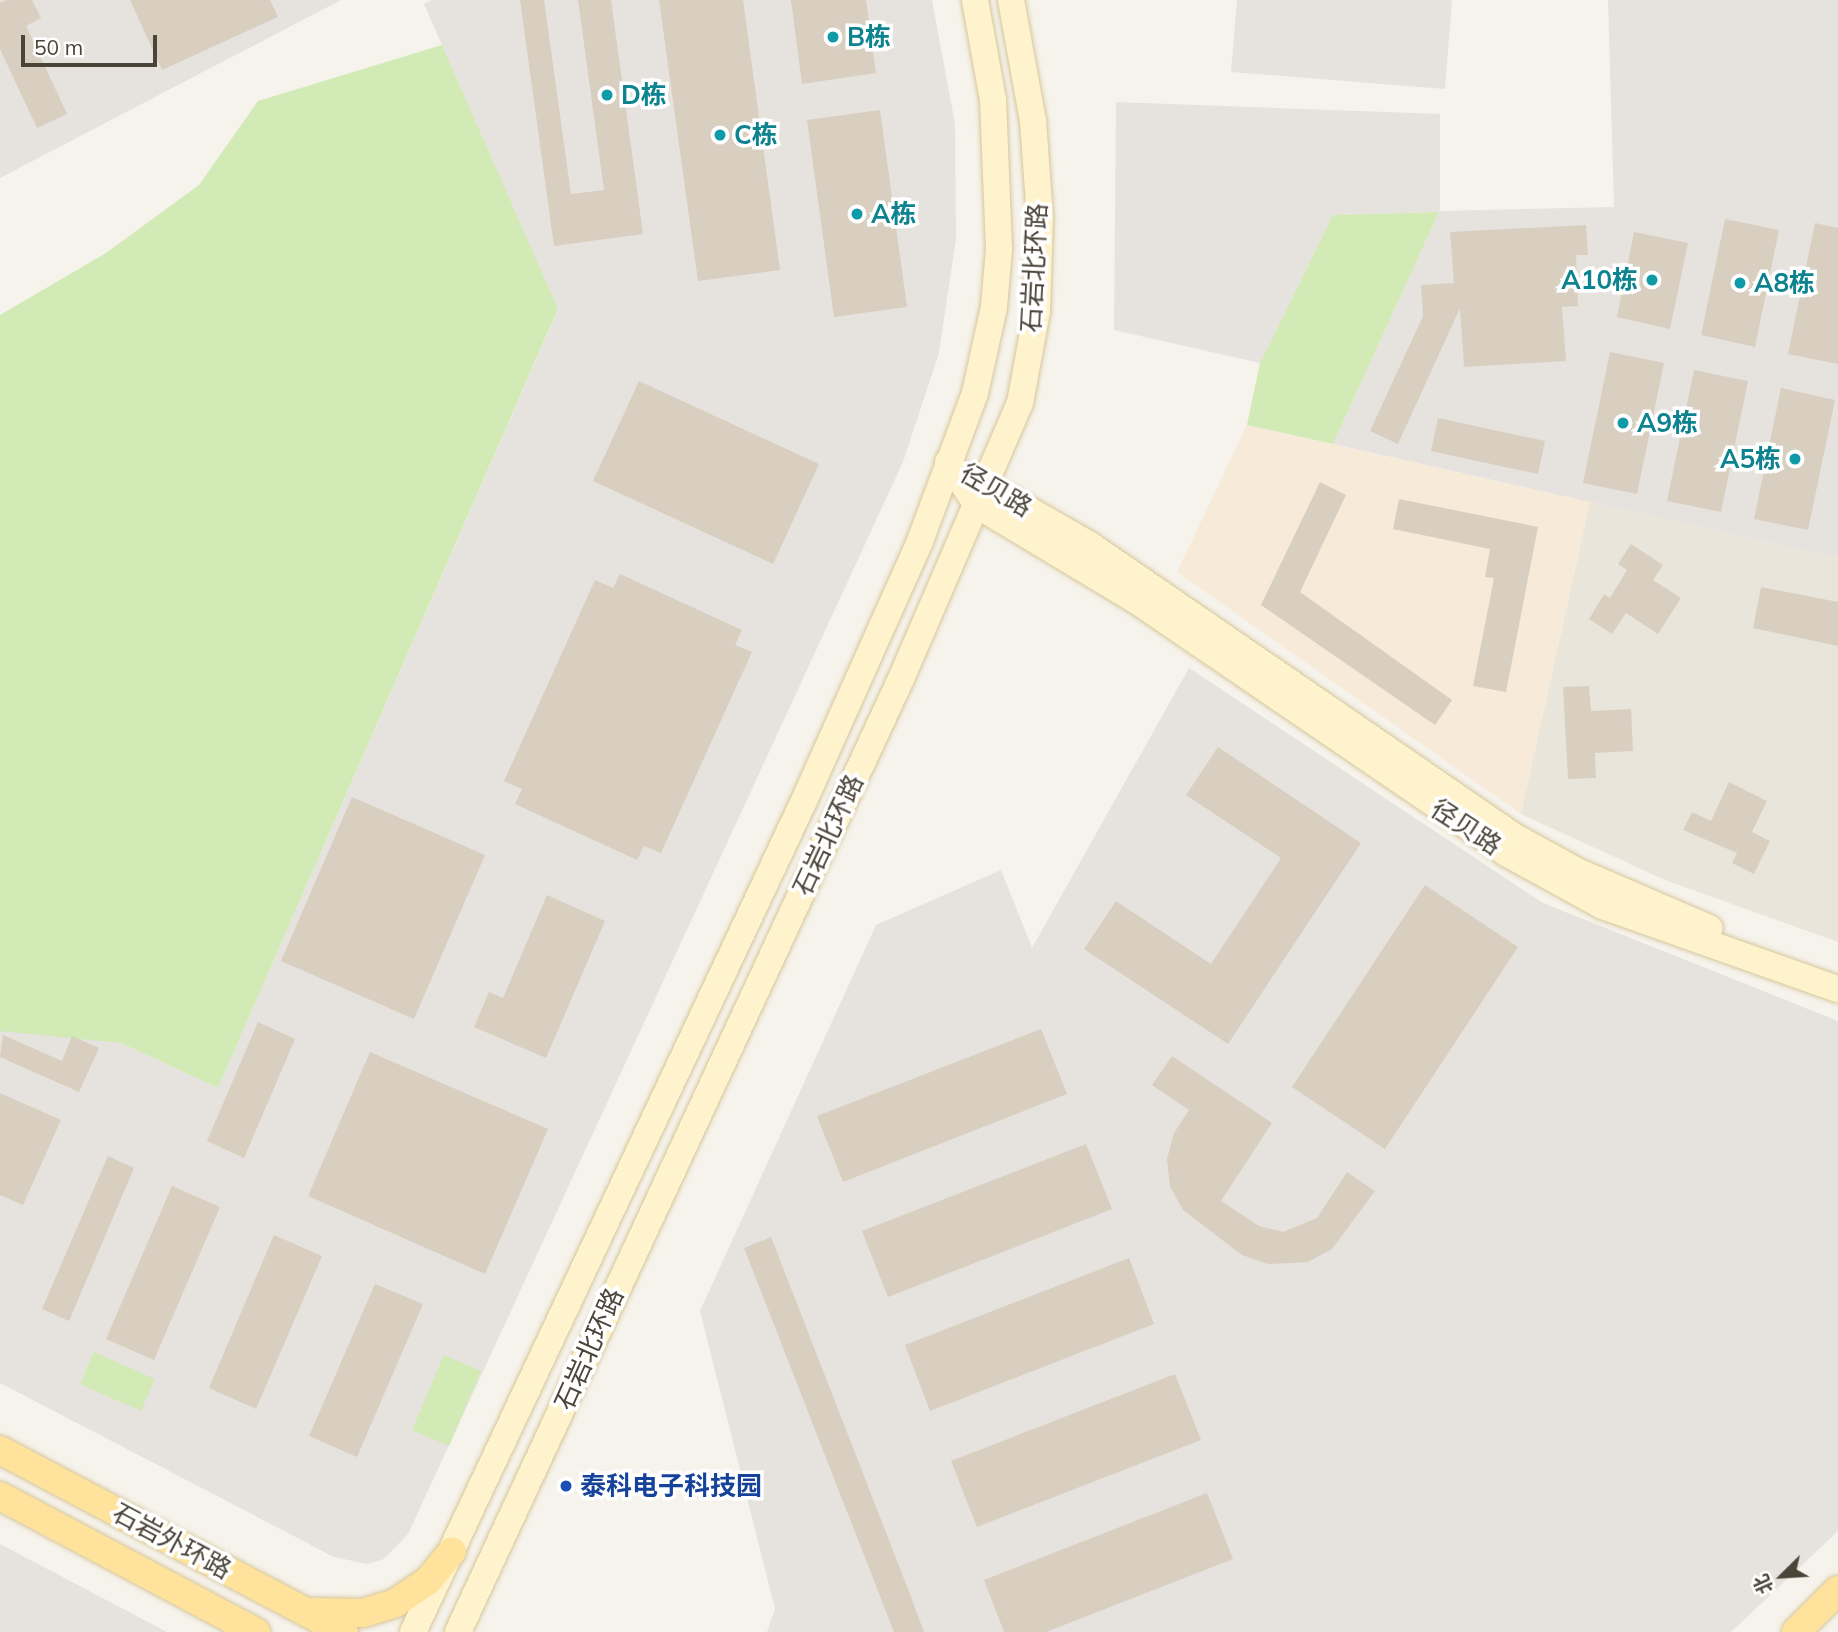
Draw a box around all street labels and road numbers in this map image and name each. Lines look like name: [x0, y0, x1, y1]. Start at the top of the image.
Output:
street label: 石岩北环路: [1015, 202, 1053, 334]
street label: 径贝路: [954, 457, 1038, 523]
street label: 石岩北环路: [786, 769, 870, 901]
street label: 径贝路: [1425, 793, 1507, 861]
street label: 石岩北环路: [548, 1283, 630, 1415]
street label: 石岩外环路: [107, 1497, 237, 1585]

